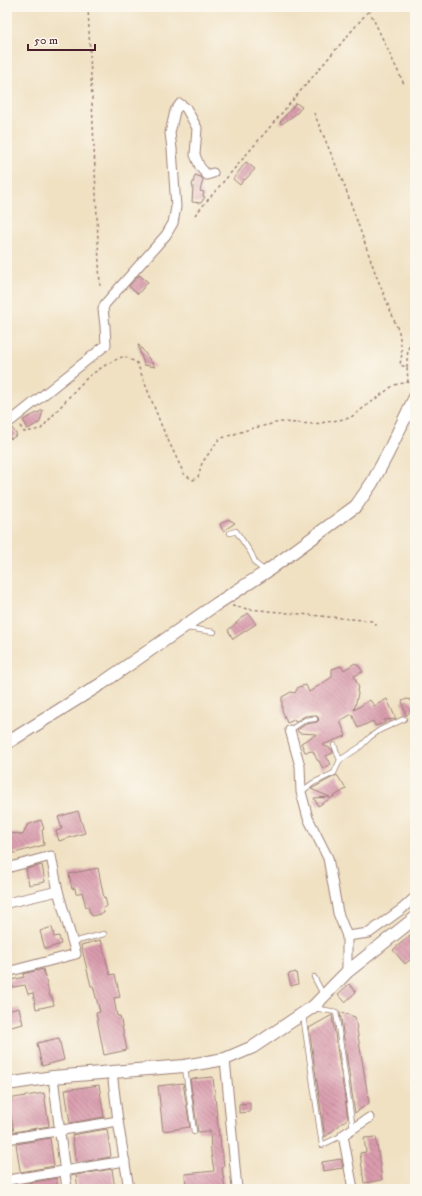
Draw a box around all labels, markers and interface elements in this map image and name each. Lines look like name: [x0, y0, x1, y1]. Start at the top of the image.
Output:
scale bar: [28, 26, 95, 52]
text: 50 m: [34, 33, 58, 48]

